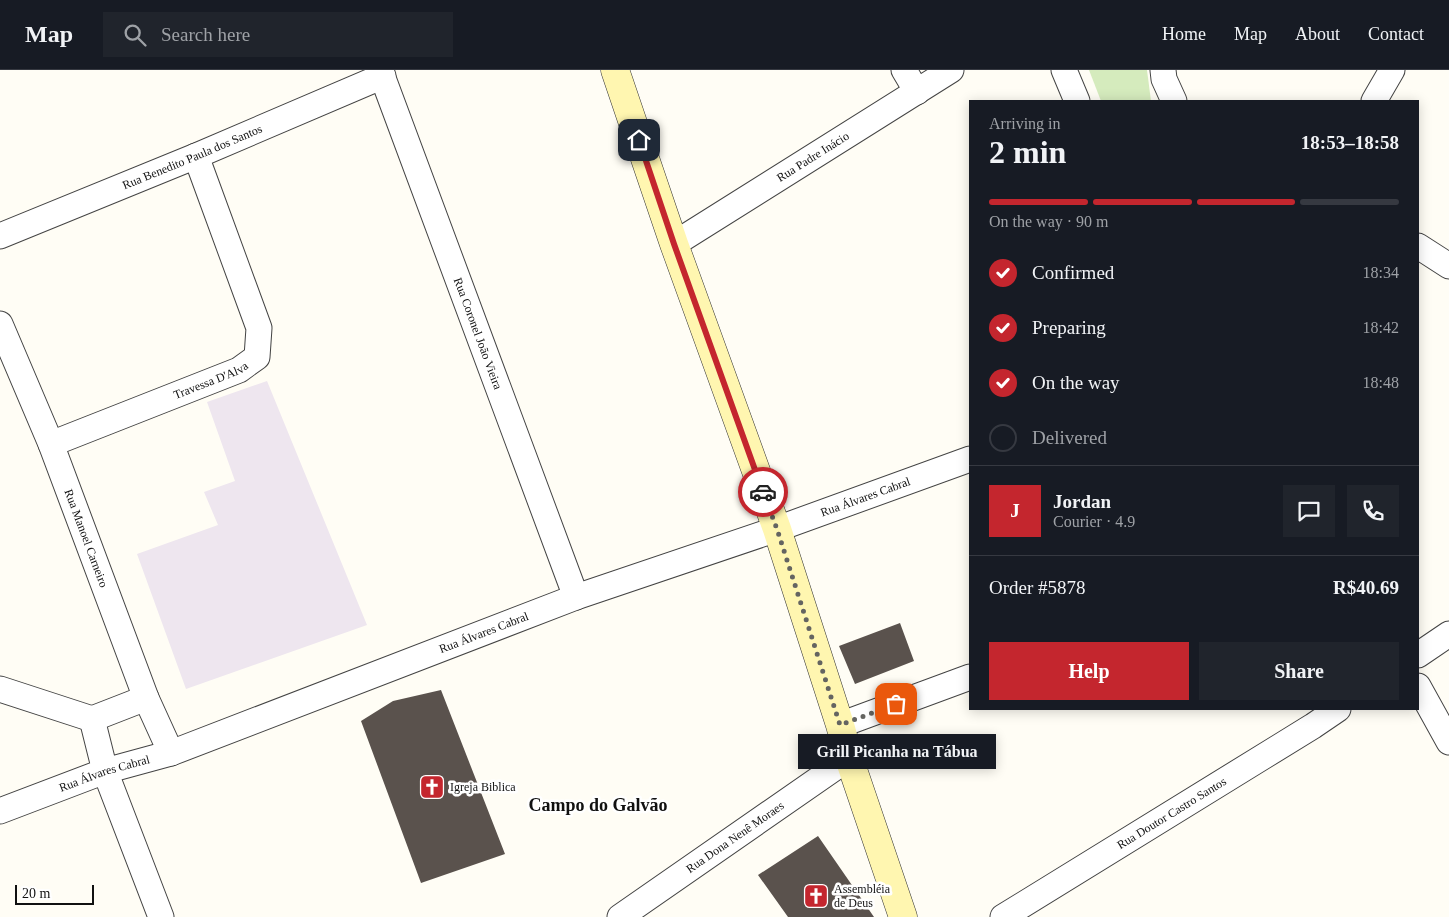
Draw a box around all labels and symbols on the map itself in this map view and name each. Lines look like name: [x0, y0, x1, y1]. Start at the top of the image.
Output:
pin: [618, 119, 660, 161]
street label: Rua Benedito Paula dos Santos: [120, 121, 265, 192]
street label: Rua Padre Inácio: [774, 129, 852, 185]
street label: Rua Coronel João Vieira: [451, 276, 505, 392]
street label: Travessa D'Alva: [172, 358, 251, 402]
courier: [738, 467, 788, 517]
street label: Rua Álvares Cabral: [818, 474, 913, 520]
street label: Rua Manoel Carneiro: [61, 487, 111, 589]
street label: Rua Álvares Cabral: [437, 609, 531, 656]
pin: [875, 683, 917, 725]
callout: Grill Picanha na Tábua: [797, 734, 995, 769]
street label: Rua Álvares Cabral: [57, 752, 152, 795]
church icon: Igreja Biblica: [419, 774, 445, 800]
street label: Rua Doutor Castro Santos: [1114, 774, 1229, 852]
place label: Igreja Biblica: [450, 780, 516, 794]
district label: Campo do Galvão: [528, 795, 668, 815]
street label: Rua Dona Nenê Moraes: [683, 798, 787, 876]
scale bar: [15, 882, 94, 905]
place label: Assembléia de Deus: [834, 882, 891, 910]
church icon: Assembléia de Deus: [803, 883, 829, 909]

